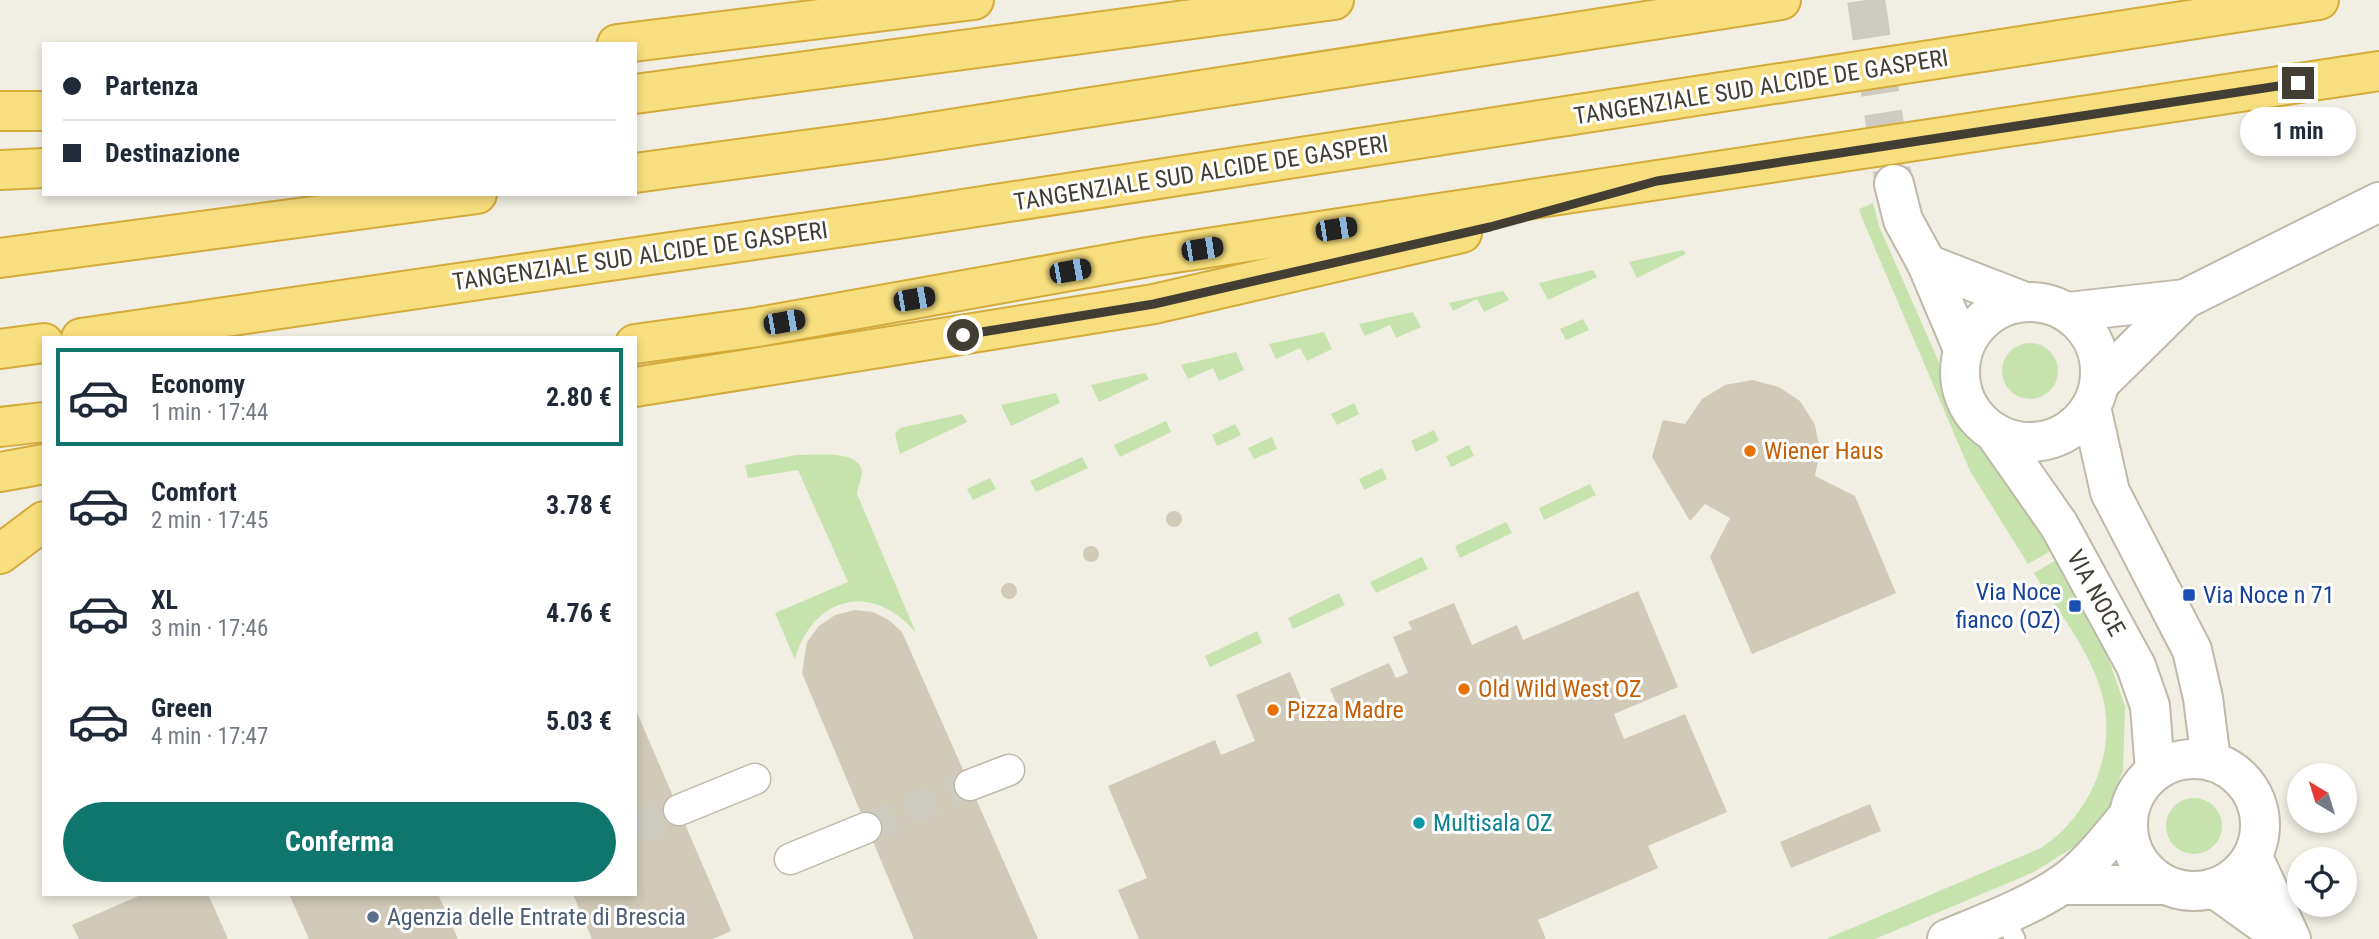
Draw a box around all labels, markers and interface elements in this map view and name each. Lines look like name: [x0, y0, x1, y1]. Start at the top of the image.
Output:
street label: TANGENZIALE SUD ALCIDE DE GASPERI: [1572, 44, 1950, 130]
route end: [2282, 67, 2314, 99]
text: Partenza: [105, 71, 198, 101]
callout: 1 min: [2240, 108, 2356, 156]
text: 1 min: [2272, 118, 2324, 145]
street label: TANGENZIALE SUD ALCIDE DE GASPERI: [1012, 130, 1390, 216]
text: Destinazione: [105, 138, 240, 168]
car: [1314, 215, 1359, 243]
street label: TANGENZIALE SUD ALCIDE DE GASPERI: [451, 216, 829, 296]
car: [1180, 235, 1225, 263]
car: [1048, 257, 1093, 285]
car: [892, 285, 937, 313]
car: [762, 308, 807, 336]
route start: [947, 319, 979, 351]
icon: car: [67, 366, 130, 429]
text: Economy: [151, 369, 245, 399]
text: 2.80 €: [546, 382, 612, 412]
text: 1 min · 17:44: [151, 399, 268, 426]
place label: Wiener Haus: [1764, 437, 1884, 465]
marker: Wiener Haus: [1742, 443, 1758, 459]
icon: car: [67, 474, 130, 537]
text: Comfort: [151, 477, 237, 507]
text: 3.78 €: [546, 490, 612, 520]
text: 2 min · 17:45: [151, 507, 268, 534]
street label: VIA NOCE: [2061, 545, 2131, 641]
place label: Via Noce fianco (OZ): [1956, 578, 2061, 634]
place label: Via Noce n 71: [2203, 581, 2335, 609]
icon: car: [67, 582, 130, 645]
text: XL: [151, 585, 178, 615]
marker: Via Noce n 71: [2181, 587, 2197, 603]
text: 4.76 €: [546, 598, 612, 628]
marker: Via Noce fianco (OZ): [2067, 598, 2083, 614]
text: 3 min · 17:46: [151, 615, 268, 642]
place label: Old Wild West OZ: [1478, 675, 1642, 703]
marker: Old Wild West OZ: [1456, 681, 1472, 697]
icon: car: [67, 690, 130, 753]
text: Green: [151, 693, 212, 723]
place label: Pizza Madre: [1287, 696, 1404, 724]
marker: Pizza Madre: [1265, 702, 1281, 718]
text: 5.03 €: [546, 706, 612, 736]
text: 4 min · 17:47: [151, 723, 268, 750]
north arrow: [2287, 763, 2357, 833]
map controls: [2287, 763, 2357, 917]
button: Conferma: [63, 802, 616, 882]
place label: Multisala OZ: [1433, 809, 1553, 837]
marker: Multisala OZ: [1411, 815, 1427, 831]
button: locate: [2287, 847, 2357, 917]
place label: Agenzia delle Entrate di Brescia: [387, 903, 686, 931]
marker: Agenzia delle Entrate di Brescia: [365, 909, 381, 925]

